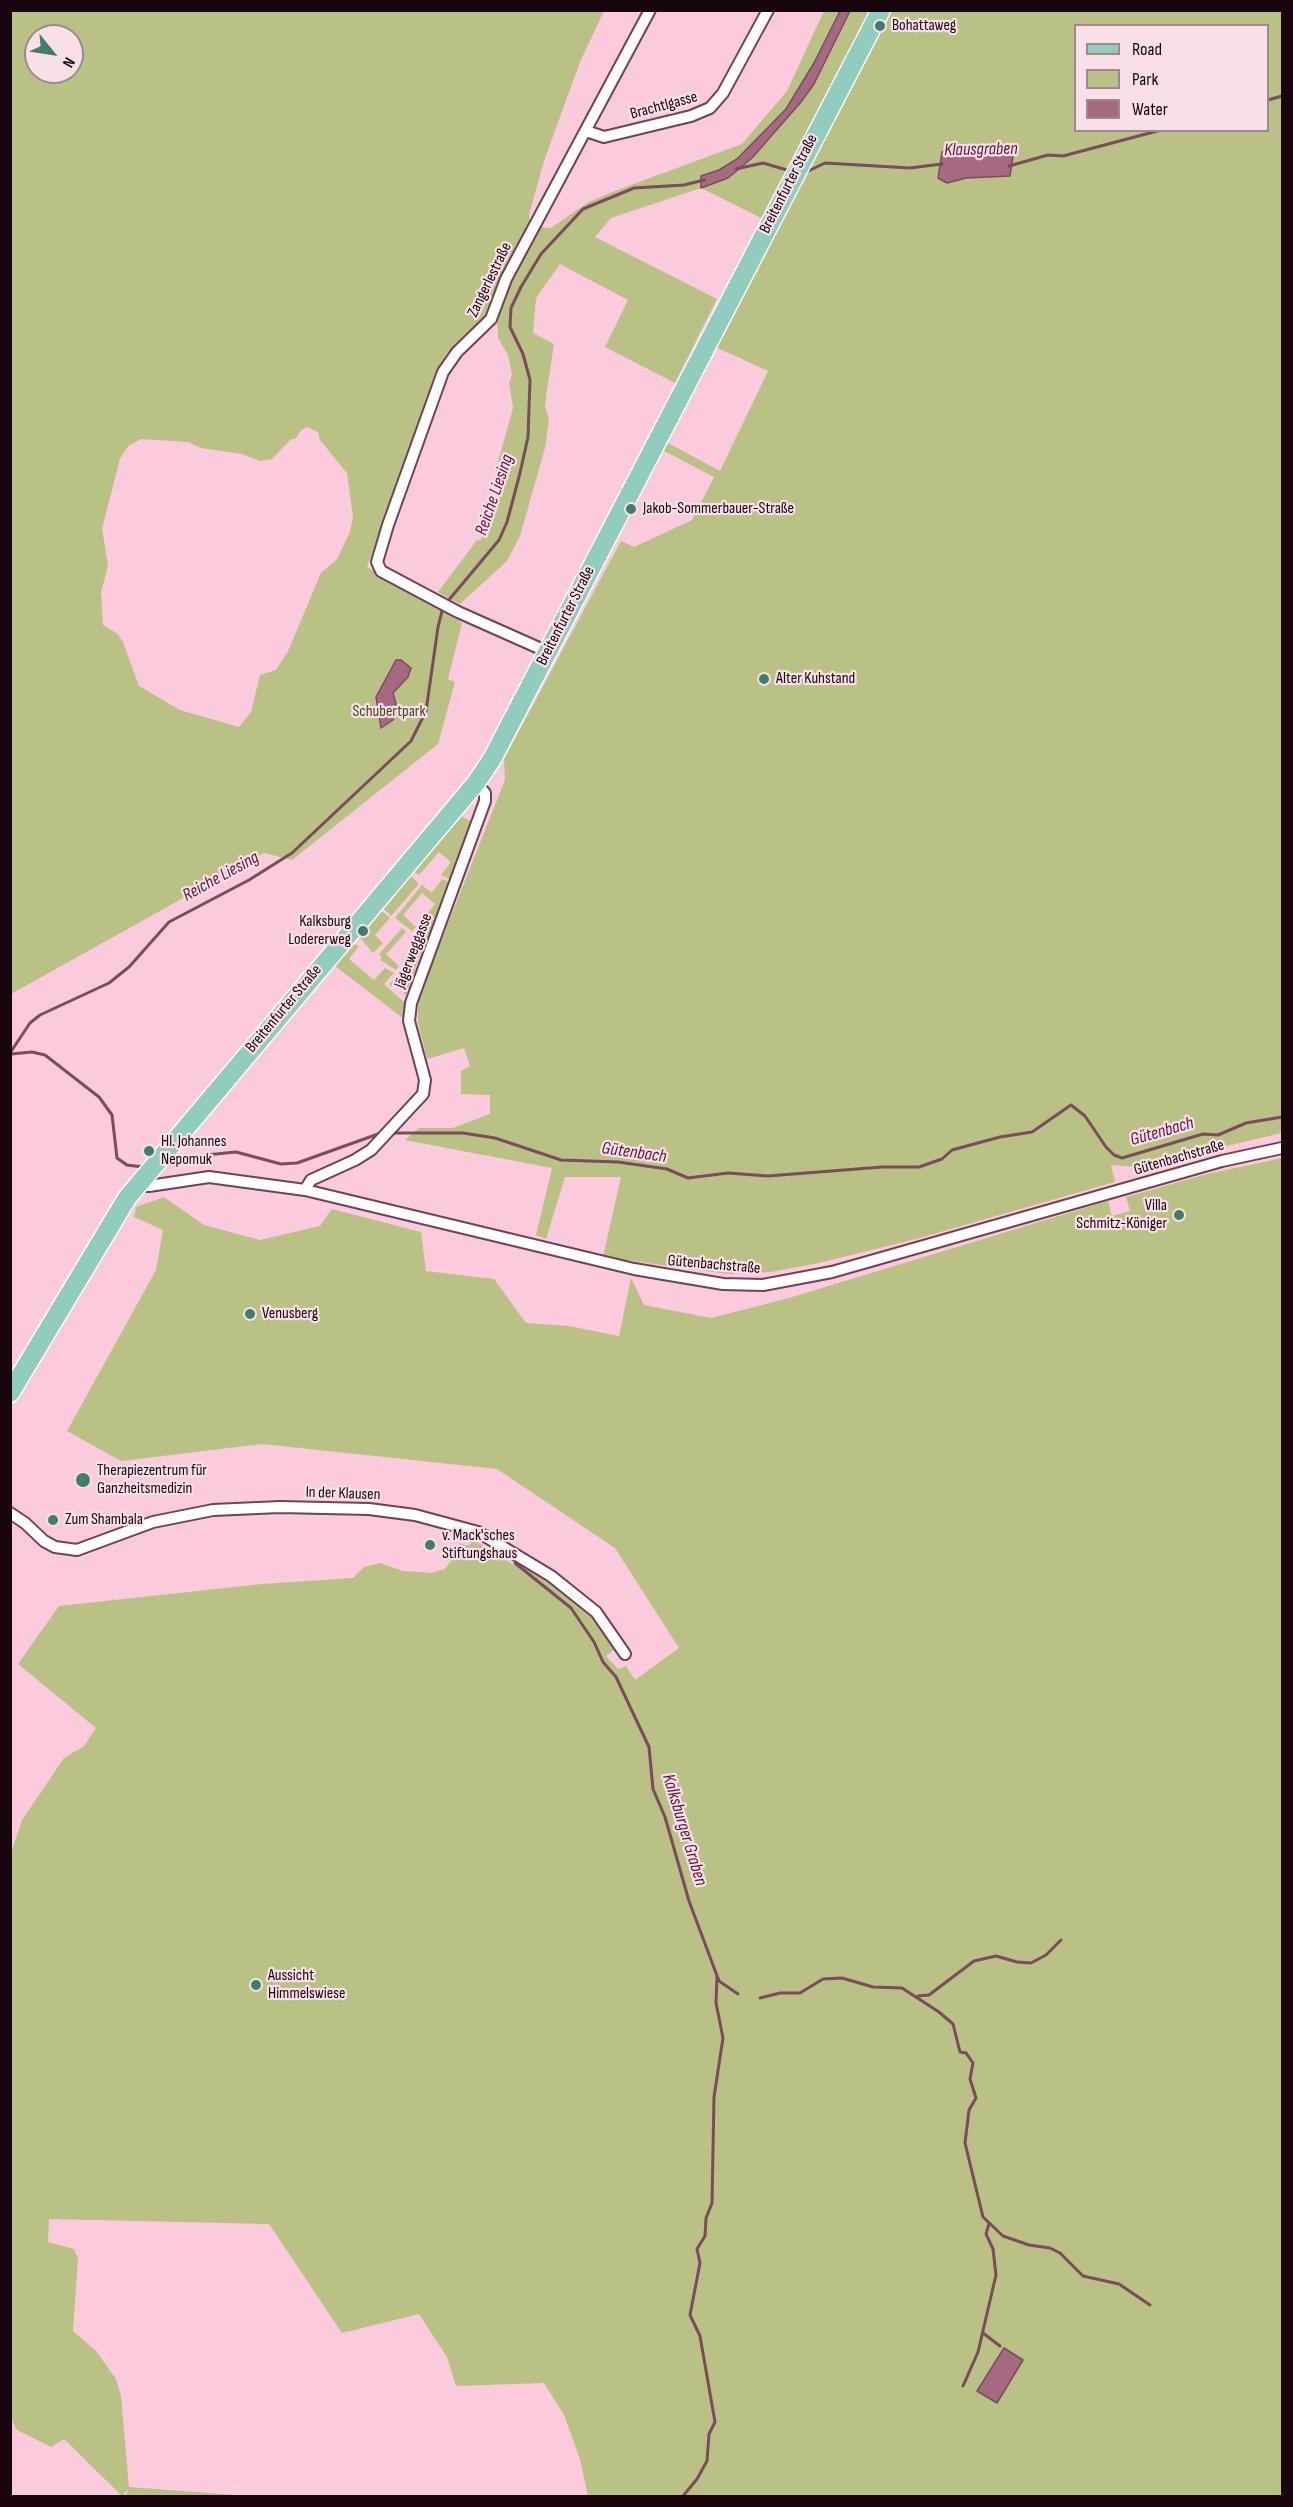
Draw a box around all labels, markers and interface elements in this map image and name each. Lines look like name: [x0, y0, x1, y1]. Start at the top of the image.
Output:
place label: Bohattaweg: [892, 16, 956, 36]
marker: Bohattaweg: [873, 19, 887, 33]
north arrow: [24, 24, 84, 84]
legend: [1074, 24, 1269, 132]
text: Road: [1132, 39, 1162, 60]
text: N: [58, 54, 79, 71]
text: Park: [1132, 69, 1158, 90]
street label: Brachtlgasse: [628, 88, 700, 124]
text: Water: [1132, 99, 1168, 120]
street label: Breitenfurter Straße: [756, 131, 822, 237]
water label: Klausgraben: [944, 139, 1018, 161]
street label: Zangerlestraße: [464, 240, 516, 320]
water label: Reiche Liesing: [471, 452, 519, 538]
place label: Jakob-Sommerbauer-Straße: [643, 499, 794, 519]
marker: Jakob-Sommerbauer-Straße: [624, 502, 638, 516]
street label: Breitenfurter Straße: [533, 563, 599, 669]
place label: Alter Kuhstand: [776, 669, 855, 689]
marker: Alter Kuhstand: [757, 672, 771, 686]
park label: Schubertpark: [353, 702, 425, 722]
water label: Reiche Liesing: [179, 847, 263, 907]
street label: Jägerweggasse: [391, 911, 437, 991]
place label: Kalksburg Lodererweg: [288, 912, 351, 950]
marker: Kalksburg Lodererweg: [356, 924, 370, 938]
street label: Breitenfurter Straße: [242, 961, 326, 1057]
water label: Gütenbach: [1128, 1113, 1196, 1151]
place label: Hl. Johannes Nepomuk: [161, 1132, 226, 1170]
street label: Gütenbachstraße: [1132, 1136, 1226, 1180]
water label: Gütenbach: [600, 1138, 668, 1168]
marker: Hl. Johannes Nepomuk: [142, 1144, 156, 1158]
place label: Villa Schmitz-Königer: [1076, 1196, 1167, 1234]
marker: Villa Schmitz-Königer: [1172, 1208, 1186, 1222]
street label: Gütenbachstraße: [667, 1251, 761, 1279]
place label: Venusberg: [262, 1304, 318, 1324]
marker: Venusberg: [243, 1307, 257, 1321]
place label: Therapiezentrum für Ganzheitsmedizin: [97, 1461, 207, 1499]
marker: Therapiezentrum für Ganzheitsmedizin: [74, 1471, 92, 1489]
street label: In der Klausen: [305, 1483, 381, 1505]
place label: Zum Shambala: [65, 1510, 143, 1530]
marker: Zum Shambala: [46, 1513, 60, 1527]
place label: v. Mack'sches Stiftungshaus: [442, 1526, 517, 1564]
marker: v. Mack'sches Stiftungshaus: [423, 1538, 437, 1552]
water label: Kalksburger Graben: [657, 1772, 711, 1888]
place label: Aussicht Himmelswiese: [268, 1966, 345, 2004]
marker: Aussicht Himmelswiese: [249, 1978, 263, 1992]

